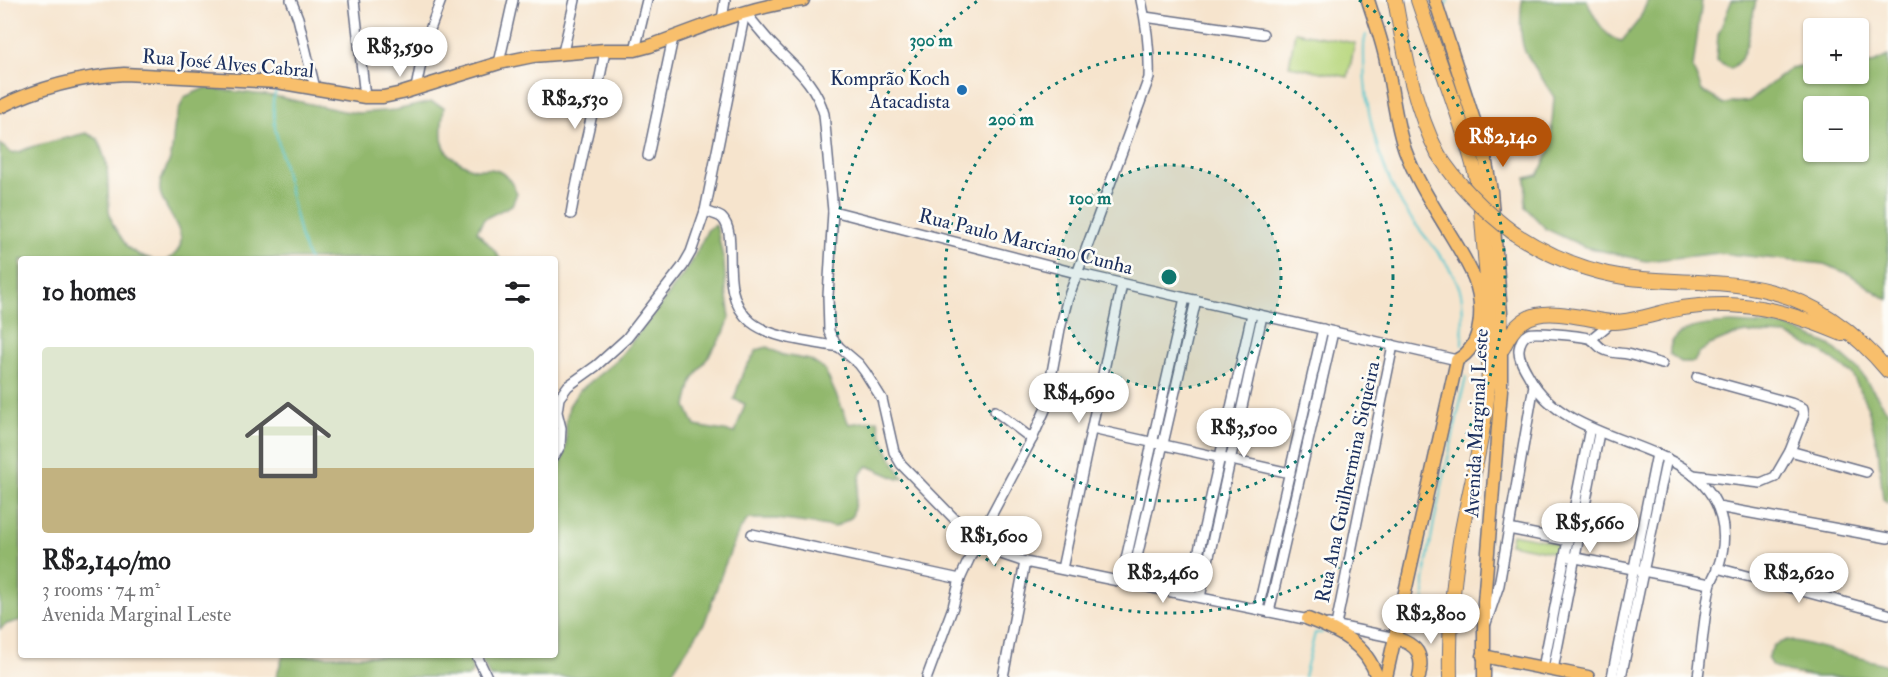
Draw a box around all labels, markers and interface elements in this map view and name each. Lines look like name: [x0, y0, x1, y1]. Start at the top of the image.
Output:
map controls: [1803, 18, 1869, 162]
button: +: [1803, 18, 1869, 84]
pin: R$3,590: [345, 27, 455, 78]
text: 300 m: [909, 29, 954, 52]
text: R$3,590: [366, 34, 434, 59]
street label: Rua José Alves Cabral: [141, 44, 315, 83]
place label: Komprão Koch Atacadista: [830, 66, 951, 114]
pin: R$2,530: [520, 79, 630, 130]
marker: Komprão Koch Atacadista: [955, 83, 969, 97]
text: R$2,530: [542, 86, 608, 111]
button: −: [1803, 96, 1869, 162]
text: 200 m: [988, 108, 1035, 131]
pin: R$2,140: [1448, 117, 1558, 168]
text: R$2,140: [1469, 124, 1537, 149]
text: 100 m: [1069, 187, 1112, 210]
street label: Rua Paulo Marciano Cunha: [916, 203, 1136, 280]
centre of rings: [1159, 267, 1179, 287]
text: 10 homes: [42, 276, 136, 308]
icon: filters: [501, 276, 534, 309]
street label: Avenida Marginal Leste: [1459, 328, 1494, 519]
street label: Rua Ana Guilhermina Siqueira: [1310, 358, 1385, 605]
pin: R$4,690: [1024, 373, 1134, 424]
text: R$4,690: [1043, 380, 1115, 405]
icon: home: [234, 386, 342, 494]
pin: R$3,500: [1189, 408, 1299, 459]
text: R$3,500: [1211, 415, 1277, 440]
pin: R$5,660: [1535, 503, 1645, 554]
text: R$5,660: [1555, 510, 1625, 535]
pin: R$1,600: [939, 516, 1049, 567]
text: R$1,600: [960, 523, 1028, 548]
text: R$2,140/mo: [42, 545, 171, 577]
pin: R$2,460: [1108, 553, 1218, 604]
pin: R$2,620: [1744, 553, 1854, 604]
text: R$2,460: [1127, 560, 1199, 585]
text: R$2,620: [1764, 560, 1835, 585]
text: 3 rooms · 74 m²: [42, 577, 160, 602]
pin: R$2,800: [1376, 594, 1486, 645]
text: R$2,800: [1396, 601, 1466, 626]
text: Avenida Marginal Leste: [42, 602, 231, 627]

